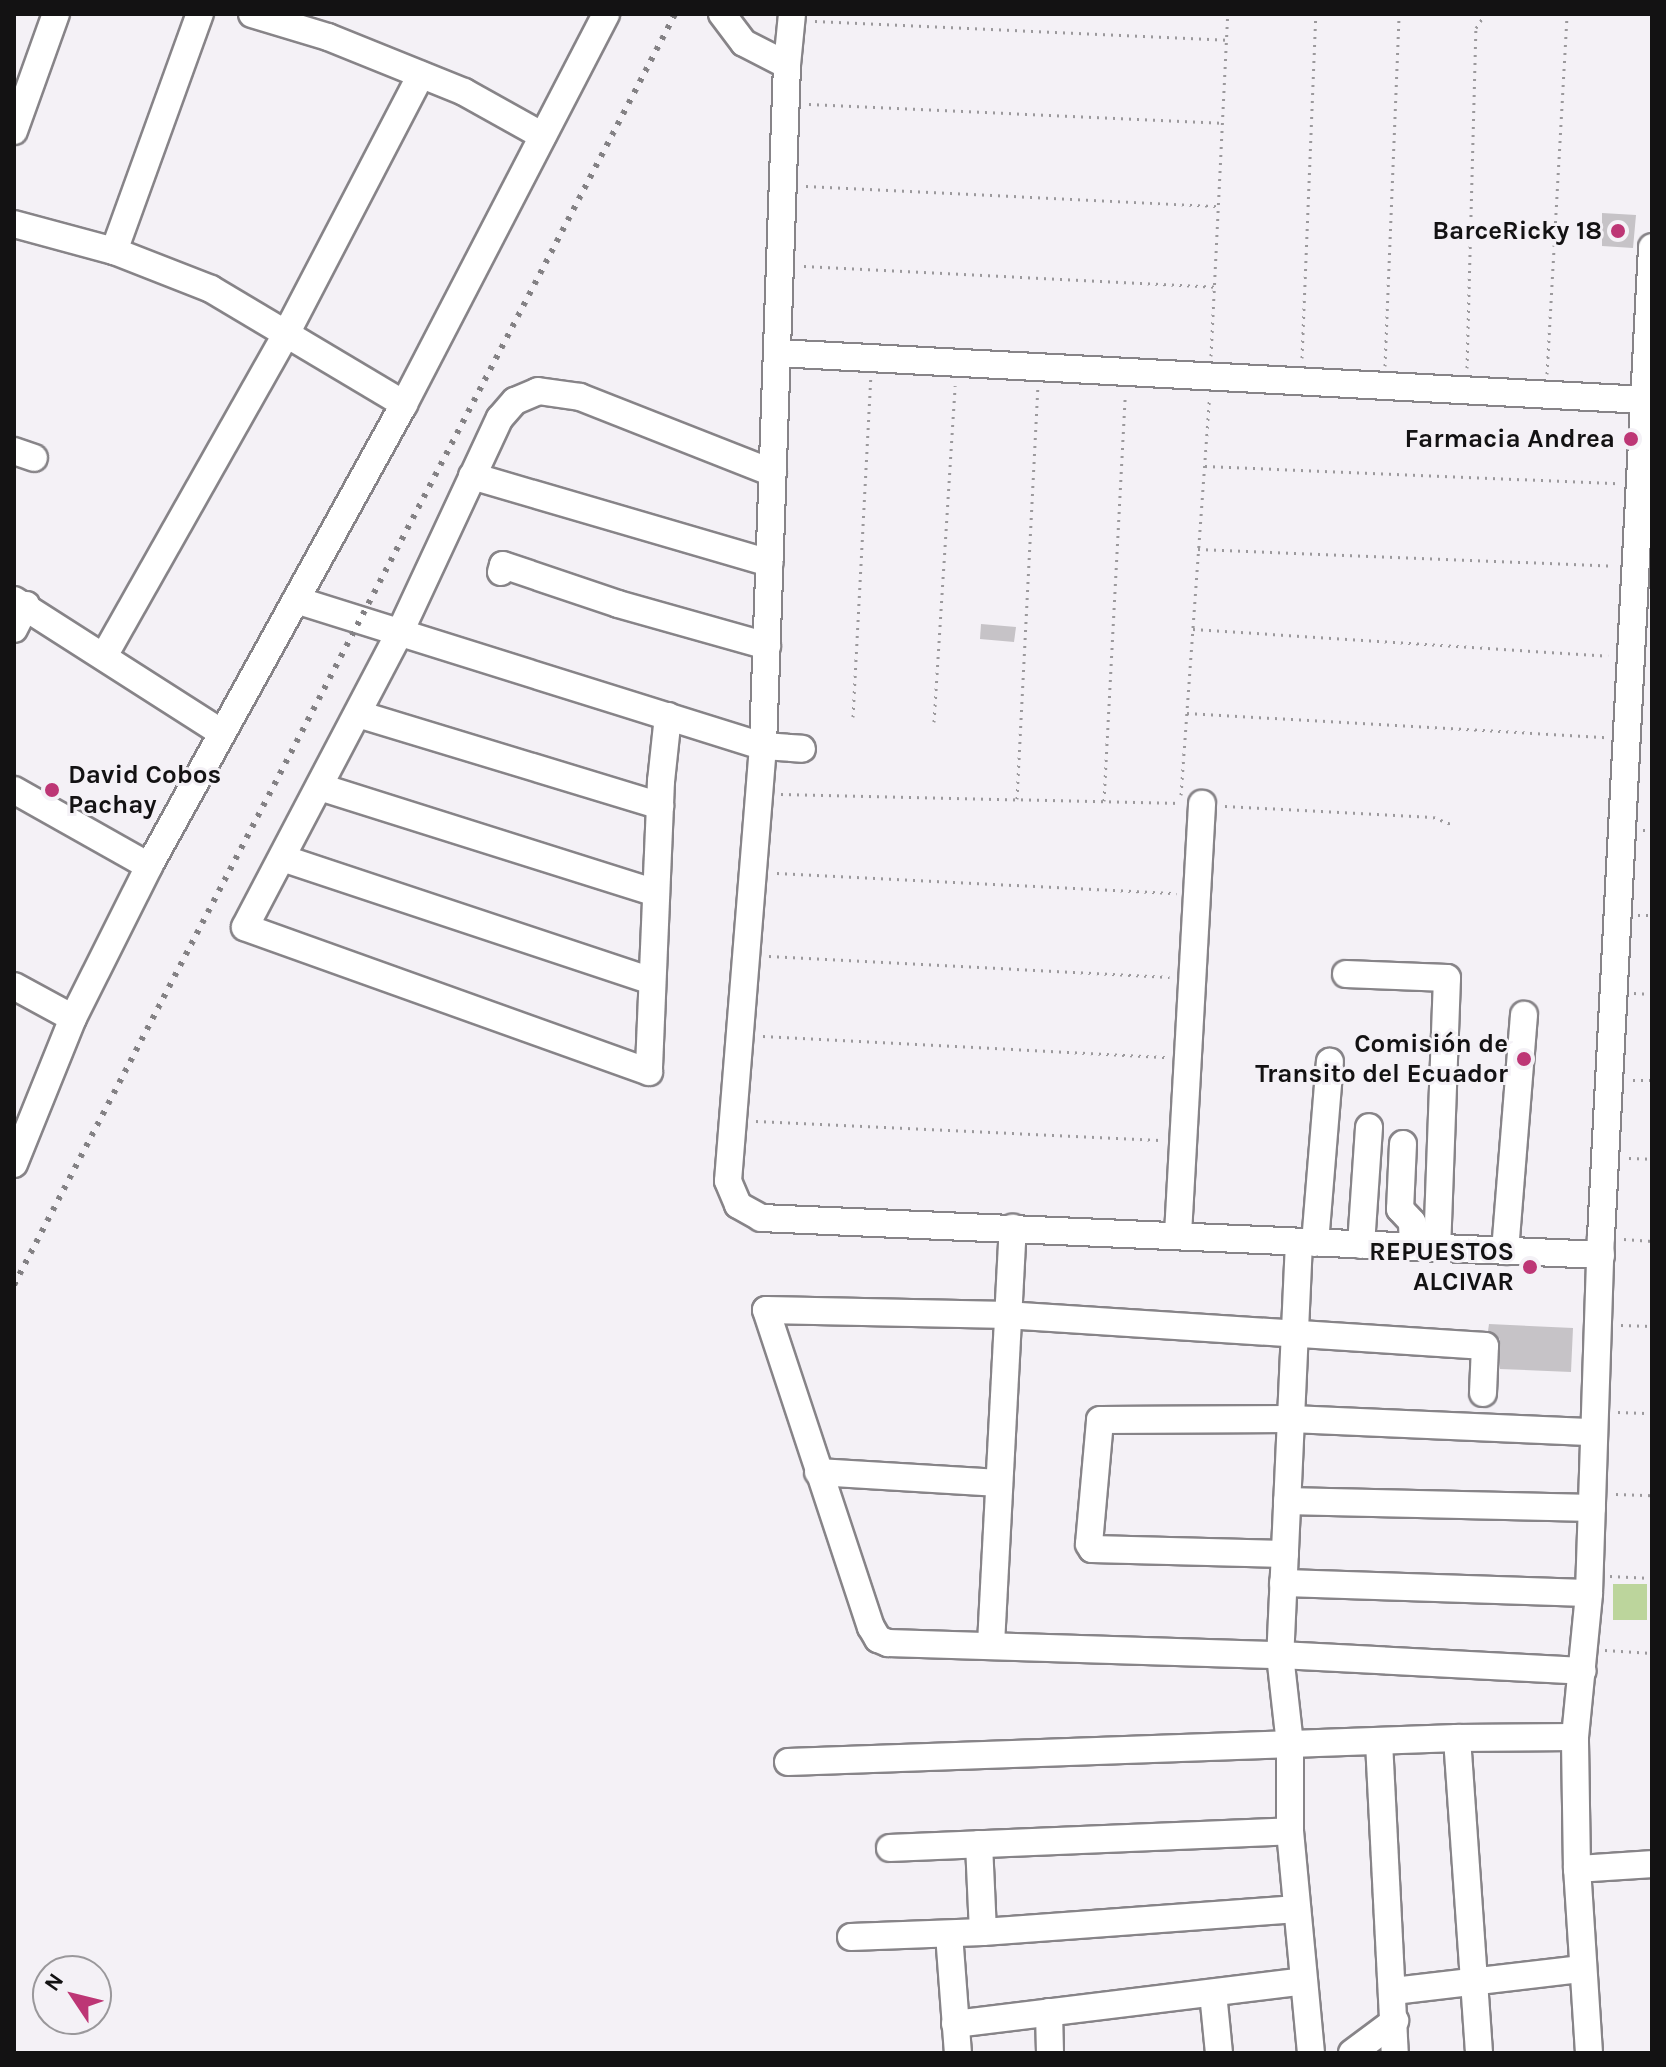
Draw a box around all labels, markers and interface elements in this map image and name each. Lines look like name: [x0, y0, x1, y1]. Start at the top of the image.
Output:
place label: BarceRicky 18: [1432, 215, 1602, 247]
marker: BarceRicky 18: [1609, 222, 1627, 240]
place label: Farmacia Andrea: [1404, 423, 1615, 455]
marker: Farmacia Andrea: [1622, 430, 1640, 448]
place label: David Cobos Pachay: [68, 759, 221, 820]
marker: David Cobos Pachay: [43, 781, 61, 799]
place label: Comisión de Transito del Ecuador: [1255, 1028, 1508, 1090]
marker: Comisión de Transito del Ecuador: [1515, 1050, 1533, 1068]
place label: REPUESTOS ALCIVAR: [1369, 1236, 1514, 1298]
marker: REPUESTOS ALCIVAR: [1521, 1258, 1539, 1276]
north arrow: [32, 1955, 112, 2035]
text: N: [39, 1968, 69, 1996]

